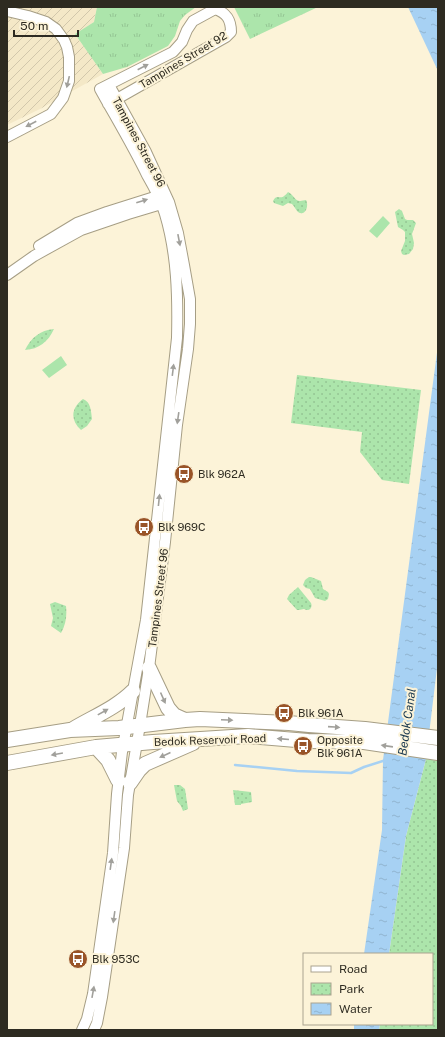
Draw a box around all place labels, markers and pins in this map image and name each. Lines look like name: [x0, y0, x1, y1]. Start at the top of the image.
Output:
bus stop icon: Blk 962A: [173, 463, 195, 485]
place label: Blk 962A: [198, 468, 246, 480]
bus stop icon: Blk 969C: [133, 516, 155, 538]
place label: Blk 969C: [158, 521, 206, 533]
bus stop icon: Blk 961A: [273, 702, 295, 724]
place label: Blk 961A: [298, 707, 344, 719]
place label: Opposite Blk 961A: [317, 734, 363, 759]
bus stop icon: Opposite Blk 961A: [292, 735, 314, 757]
bus stop icon: Blk 953C: [67, 948, 89, 970]
place label: Blk 953C: [92, 953, 140, 965]

